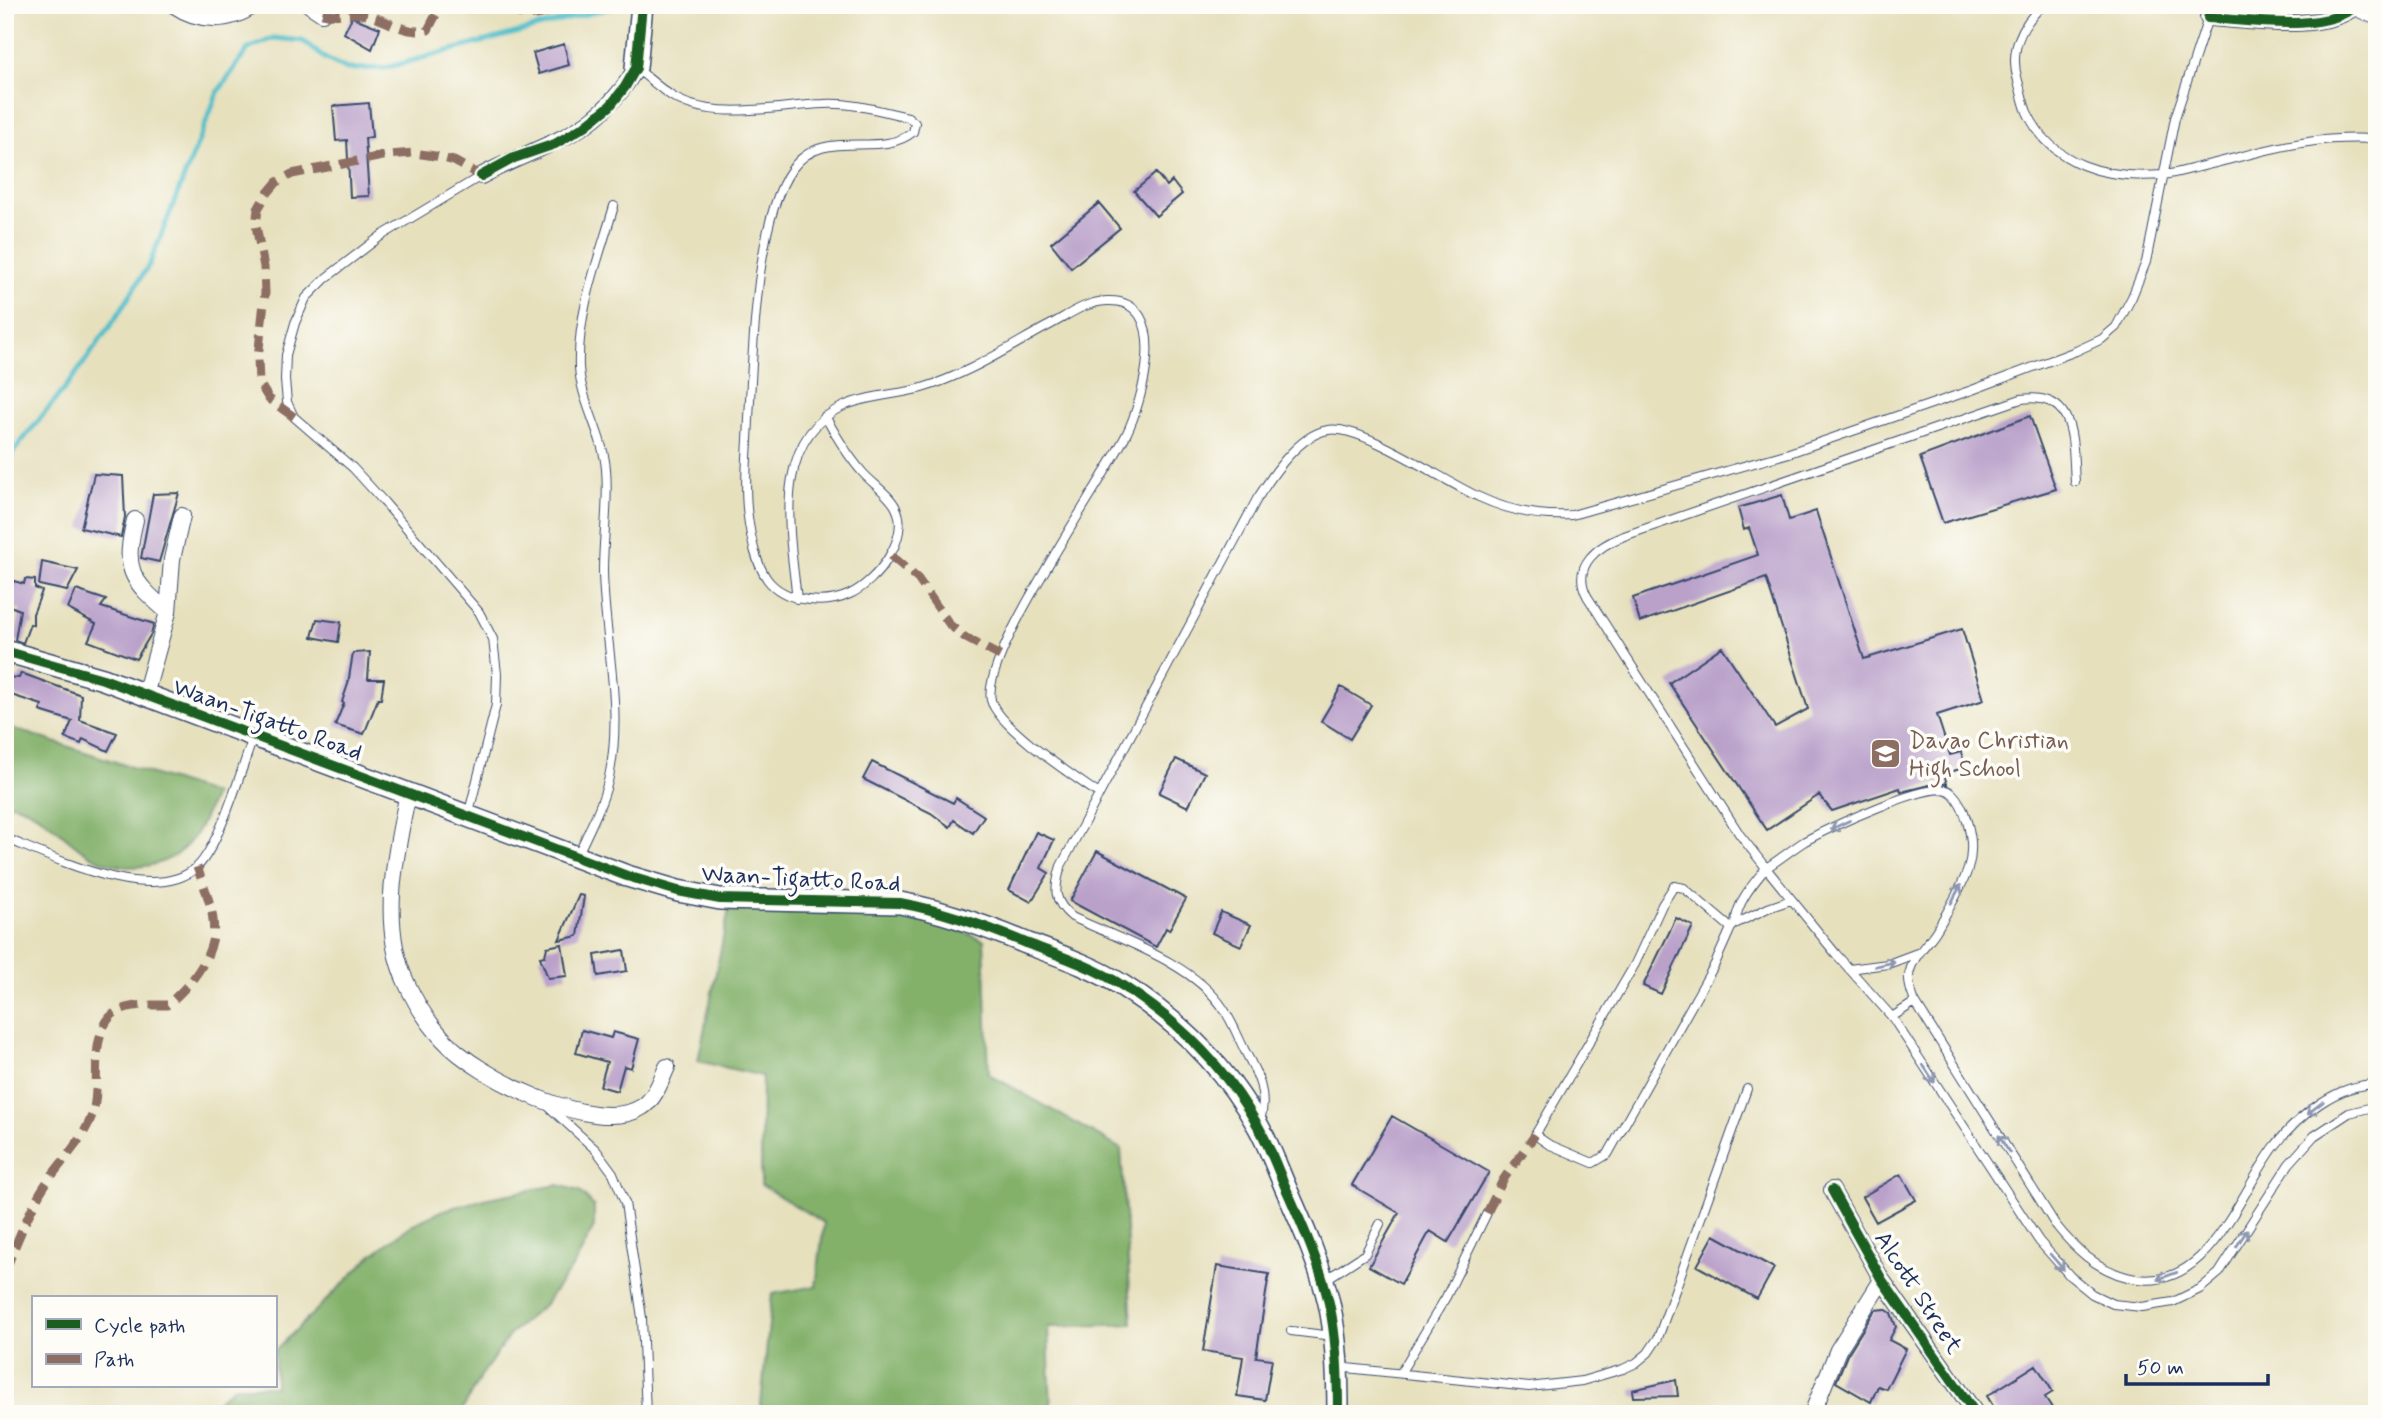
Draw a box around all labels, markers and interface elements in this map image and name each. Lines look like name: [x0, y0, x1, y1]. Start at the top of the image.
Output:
street label: Waan-Tigatto Road: [167, 672, 366, 772]
place label: Davao Christian High School: [1909, 726, 2069, 788]
school or university icon: Davao Christian High School: [1869, 737, 1903, 771]
one-way arrow: [1830, 819, 1851, 832]
street label: Waan-Tigatto Road: [700, 859, 901, 903]
one-way arrow: [1949, 884, 1963, 904]
one-way arrow: [1873, 957, 1896, 970]
one-way arrow: [1922, 1064, 1937, 1083]
one-way arrow: [2306, 1101, 2324, 1116]
one-way arrow: [1997, 1135, 2011, 1155]
street label: Alcott Street: [1866, 1225, 1969, 1360]
one-way arrow: [2235, 1229, 2249, 1249]
one-way arrow: [2049, 1253, 2065, 1271]
one-way arrow: [2157, 1271, 2179, 1283]
legend: [32, 1296, 276, 1388]
text: Cycle path: [94, 1312, 185, 1340]
scale bar: [2126, 1342, 2268, 1386]
text: Path: [94, 1346, 134, 1374]
text: 50 m: [2137, 1354, 2184, 1382]

